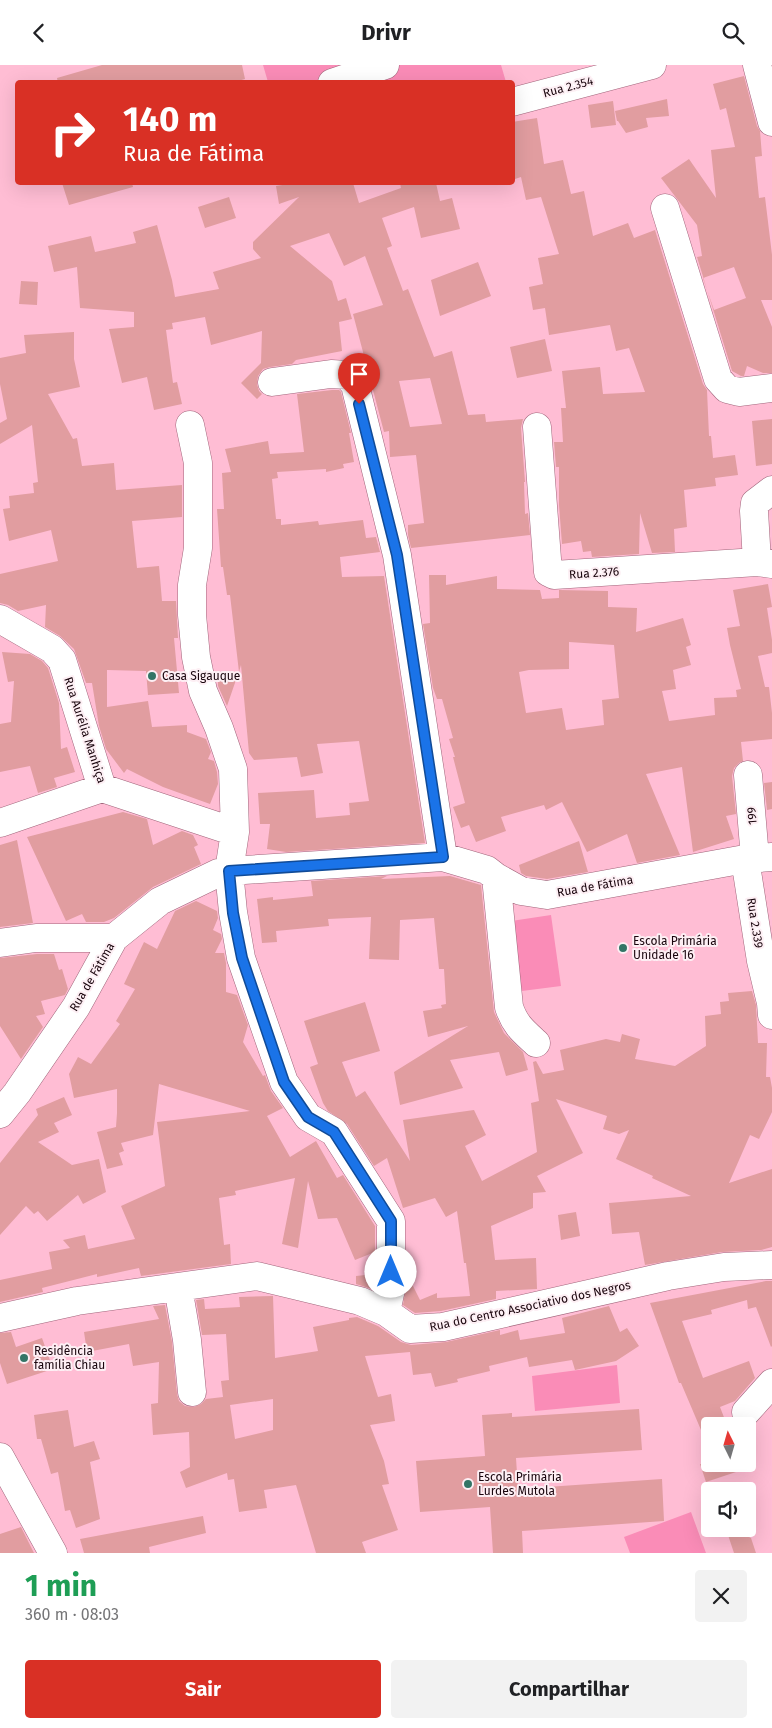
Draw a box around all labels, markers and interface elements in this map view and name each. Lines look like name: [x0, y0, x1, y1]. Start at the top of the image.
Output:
icon: back: [25, 19, 53, 47]
text: Drivr: [361, 19, 411, 46]
icon: search: [719, 19, 747, 47]
street label: Rua 2.354: [541, 73, 595, 100]
text: 140 m: [123, 98, 217, 140]
icon: right: [40, 100, 105, 165]
text: Rua de Fátima: [123, 140, 264, 167]
pin: [338, 353, 380, 404]
icon: arrive: [345, 360, 373, 388]
street label: Rua 2.376: [568, 564, 620, 582]
place label: Casa Sigauque: [162, 669, 240, 683]
marker: Casa Sigauque: [146, 670, 158, 682]
street label: Rua Aurélia Manhiça: [61, 675, 109, 785]
street label: 199: [744, 807, 760, 825]
street label: Rua de Fátima: [556, 872, 634, 900]
street label: Rua 2.339: [744, 897, 766, 949]
place label: Escola Primária Unidade 16: [633, 934, 717, 962]
street label: Rua de Fátima: [67, 940, 117, 1014]
marker: Escola Primária Unidade 16: [617, 942, 629, 954]
position arrow: [364, 1245, 416, 1297]
street label: Rua do Centro Associativo dos Negros: [428, 1278, 632, 1334]
place label: Residência família Chiau: [34, 1344, 105, 1372]
marker: Residência família Chiau: [18, 1352, 30, 1364]
north arrow: [701, 1417, 756, 1473]
map controls: [701, 1417, 756, 1537]
place label: Escola Primária Lurdes Mutola: [478, 1470, 562, 1498]
marker: Escola Primária Lurdes Mutola: [462, 1478, 474, 1490]
button: sound: [701, 1482, 756, 1537]
text: 1 min: [25, 1568, 97, 1604]
button: close: [695, 1570, 747, 1622]
text: 360 m · 08:03: [25, 1605, 119, 1624]
button: Sair: [25, 1660, 381, 1718]
button: Compartilhar: [391, 1660, 747, 1718]

